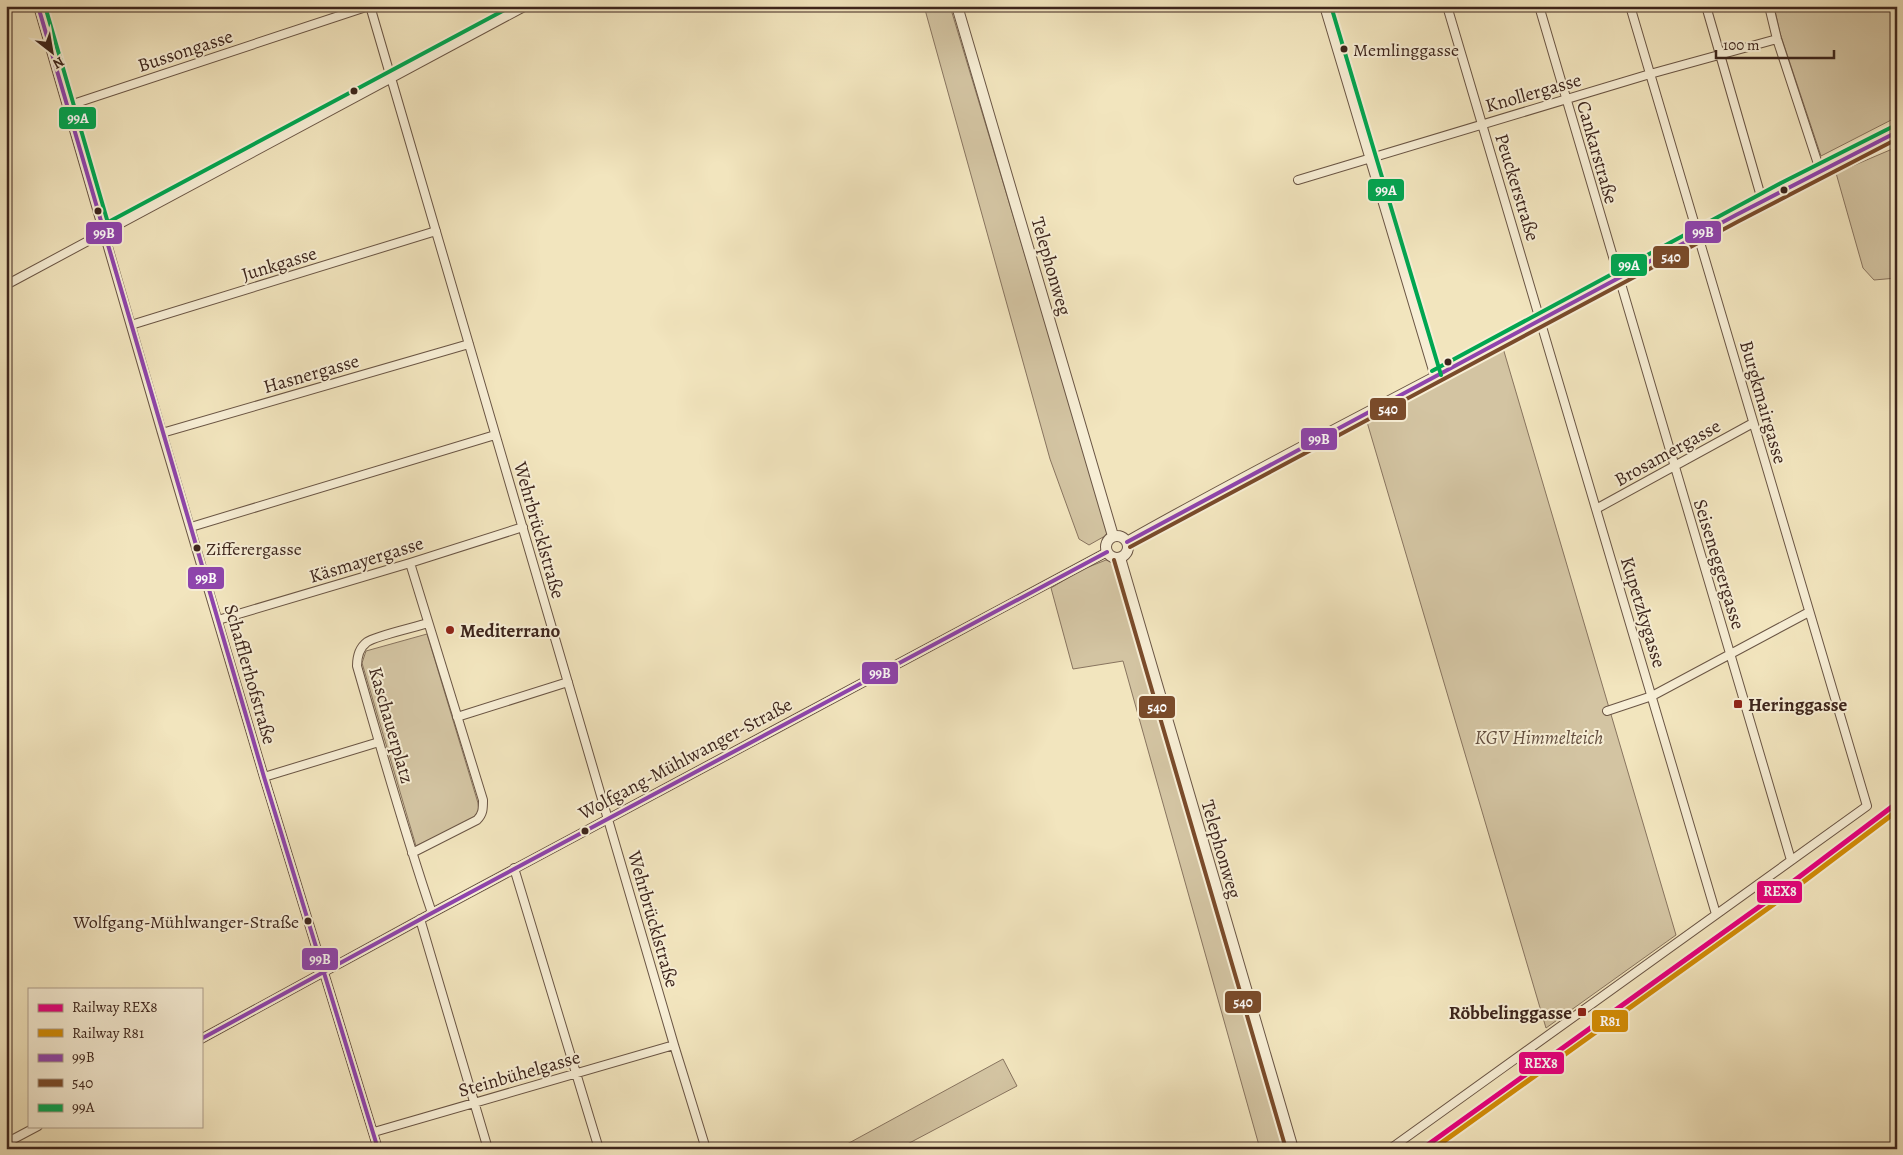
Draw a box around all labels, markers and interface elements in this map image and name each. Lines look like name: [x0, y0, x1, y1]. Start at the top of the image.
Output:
street label: Bussongasse: [134, 23, 236, 79]
north arrow: [28, 28, 78, 78]
scale bar: [1716, 28, 1833, 60]
text: 100 m: [1723, 35, 1760, 55]
place label: Memlinggasse: [1353, 38, 1459, 62]
marker: Memlinggasse: [1339, 44, 1349, 54]
text: N: [49, 52, 68, 73]
street label: Knollergasse: [1482, 67, 1584, 119]
unlabelled marker: [349, 86, 359, 96]
street label: Cankarstraße: [1570, 98, 1624, 207]
line badge: 99A: [58, 106, 97, 130]
text: 99A: [67, 109, 89, 128]
street label: Peuckerstraße: [1488, 130, 1546, 244]
line badge: 99A: [1367, 178, 1405, 202]
text: 99A: [1375, 181, 1397, 200]
unlabelled marker: [1779, 185, 1789, 195]
unlabelled marker: [93, 206, 103, 216]
street label: Telephonweg: [1025, 214, 1078, 319]
line badge: 99B: [1684, 220, 1722, 244]
line badge: 99B: [85, 221, 123, 245]
text: 99B: [1692, 223, 1714, 242]
text: 99B: [93, 224, 115, 243]
street label: Junkgasse: [239, 240, 320, 288]
line badge: 540: [1652, 245, 1690, 269]
text: 540: [1661, 248, 1681, 267]
line badge: 99A: [1610, 253, 1648, 277]
text: 99A: [1618, 256, 1640, 275]
street label: Burgkmairgasse: [1733, 338, 1793, 467]
street label: Hasnergasse: [260, 348, 362, 400]
unlabelled marker: [1443, 357, 1453, 367]
line badge: 540: [1369, 397, 1407, 421]
text: 540: [1378, 400, 1398, 419]
street label: Brosamergasse: [1610, 413, 1725, 493]
line badge: 99B: [1300, 427, 1338, 451]
text: 99B: [1308, 430, 1330, 449]
street label: Wehrbrücklstraße: [507, 458, 571, 602]
street label: Seiseneggergasse: [1687, 496, 1751, 633]
street label: Käsmayergasse: [306, 530, 427, 590]
place label: Zifferergasse: [206, 537, 302, 561]
marker: Zifferergasse: [192, 543, 202, 553]
street label: Kupetzkygasse: [1614, 554, 1672, 671]
line badge: 99B: [187, 566, 225, 590]
text: 99B: [195, 569, 217, 588]
street label: Schafflerhofstraße: [218, 601, 282, 747]
place label: Mediterrano: [460, 618, 561, 644]
marker: Mediterrano: [444, 624, 456, 636]
line badge: 99B: [861, 661, 899, 685]
street label: Kaschauerplatz: [362, 664, 420, 786]
text: 99B: [869, 664, 891, 683]
street label: Wolfgang-Mühlwanger-Straße: [573, 691, 797, 827]
place label: Heringgasse: [1748, 692, 1847, 718]
line badge: 540: [1138, 695, 1176, 719]
text: 540: [1147, 698, 1167, 717]
marker: Heringgasse: [1732, 698, 1744, 710]
park label: KGV Himmelteich: [1475, 725, 1603, 751]
street label: Telephonweg: [1195, 797, 1248, 902]
unlabelled marker: [580, 826, 590, 836]
street label: Wehrbrücklstraße: [621, 847, 685, 991]
line badge: REX8: [1756, 880, 1803, 904]
text: REX8: [1763, 882, 1797, 901]
place label: Wolfgang-Mühlwanger-Straße: [72, 910, 299, 934]
marker: Wolfgang-Mühlwanger-Straße: [303, 916, 313, 926]
line badge: 99B: [301, 947, 339, 971]
text: 99B: [309, 950, 331, 969]
legend: [28, 988, 202, 1128]
line badge: 540: [1224, 990, 1262, 1014]
text: 540: [1233, 993, 1253, 1012]
text: Railway REX8: [72, 997, 158, 1017]
place label: Röbbelinggasse: [1449, 1000, 1572, 1026]
marker: Röbbelinggasse: [1576, 1006, 1588, 1018]
line badge: R81: [1591, 1009, 1629, 1033]
text: R81: [1600, 1012, 1620, 1031]
text: Railway R81: [72, 1023, 144, 1043]
street label: Steinbühelgasse: [455, 1044, 583, 1104]
text: 99B: [72, 1047, 95, 1067]
line badge: REX8: [1518, 1051, 1565, 1075]
text: REX8: [1524, 1054, 1558, 1073]
text: 540: [72, 1073, 93, 1093]
text: 99A: [72, 1097, 95, 1117]

